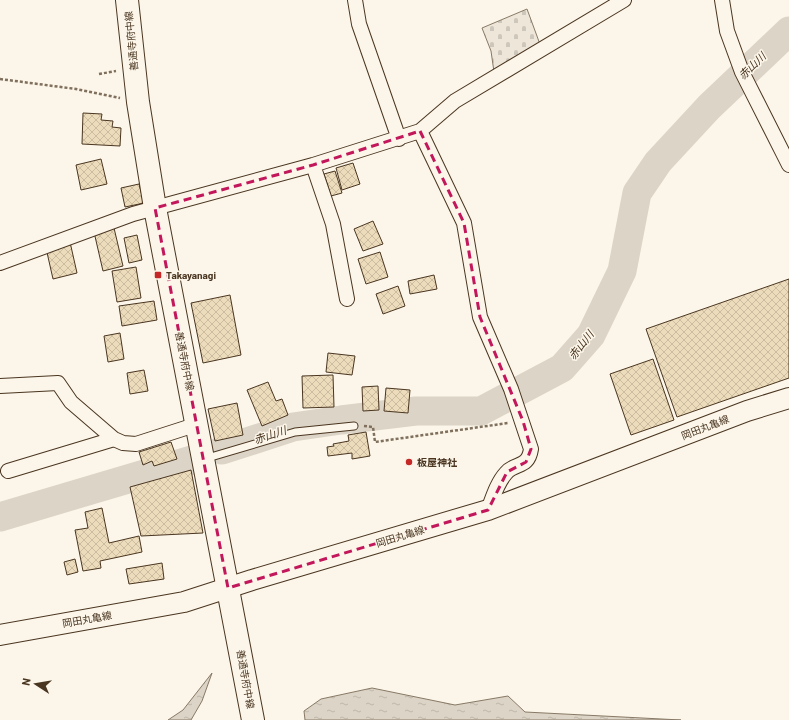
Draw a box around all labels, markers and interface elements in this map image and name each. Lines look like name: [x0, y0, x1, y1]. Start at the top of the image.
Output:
street label: 善通寺府中線: [122, 11, 140, 71]
water label: 赤山川: [735, 49, 769, 82]
place label: Takayanagi: [166, 269, 216, 281]
marker: Takayanagi: [153, 270, 163, 280]
water label: 赤山川: [565, 327, 597, 362]
street label: 善通寺府中線: [173, 330, 197, 392]
street label: 岡田丸亀線: [680, 412, 730, 442]
water label: 赤山川: [252, 423, 288, 446]
place label: 板屋神社: [417, 456, 458, 468]
marker: 板屋神社: [404, 457, 414, 467]
street label: 岡田丸亀線: [374, 523, 426, 549]
street label: 岡田丸亀線: [61, 609, 113, 629]
street label: 善通寺府中線: [235, 648, 257, 710]
north arrow: [16, 664, 56, 704]
text: N: [19, 677, 33, 687]

